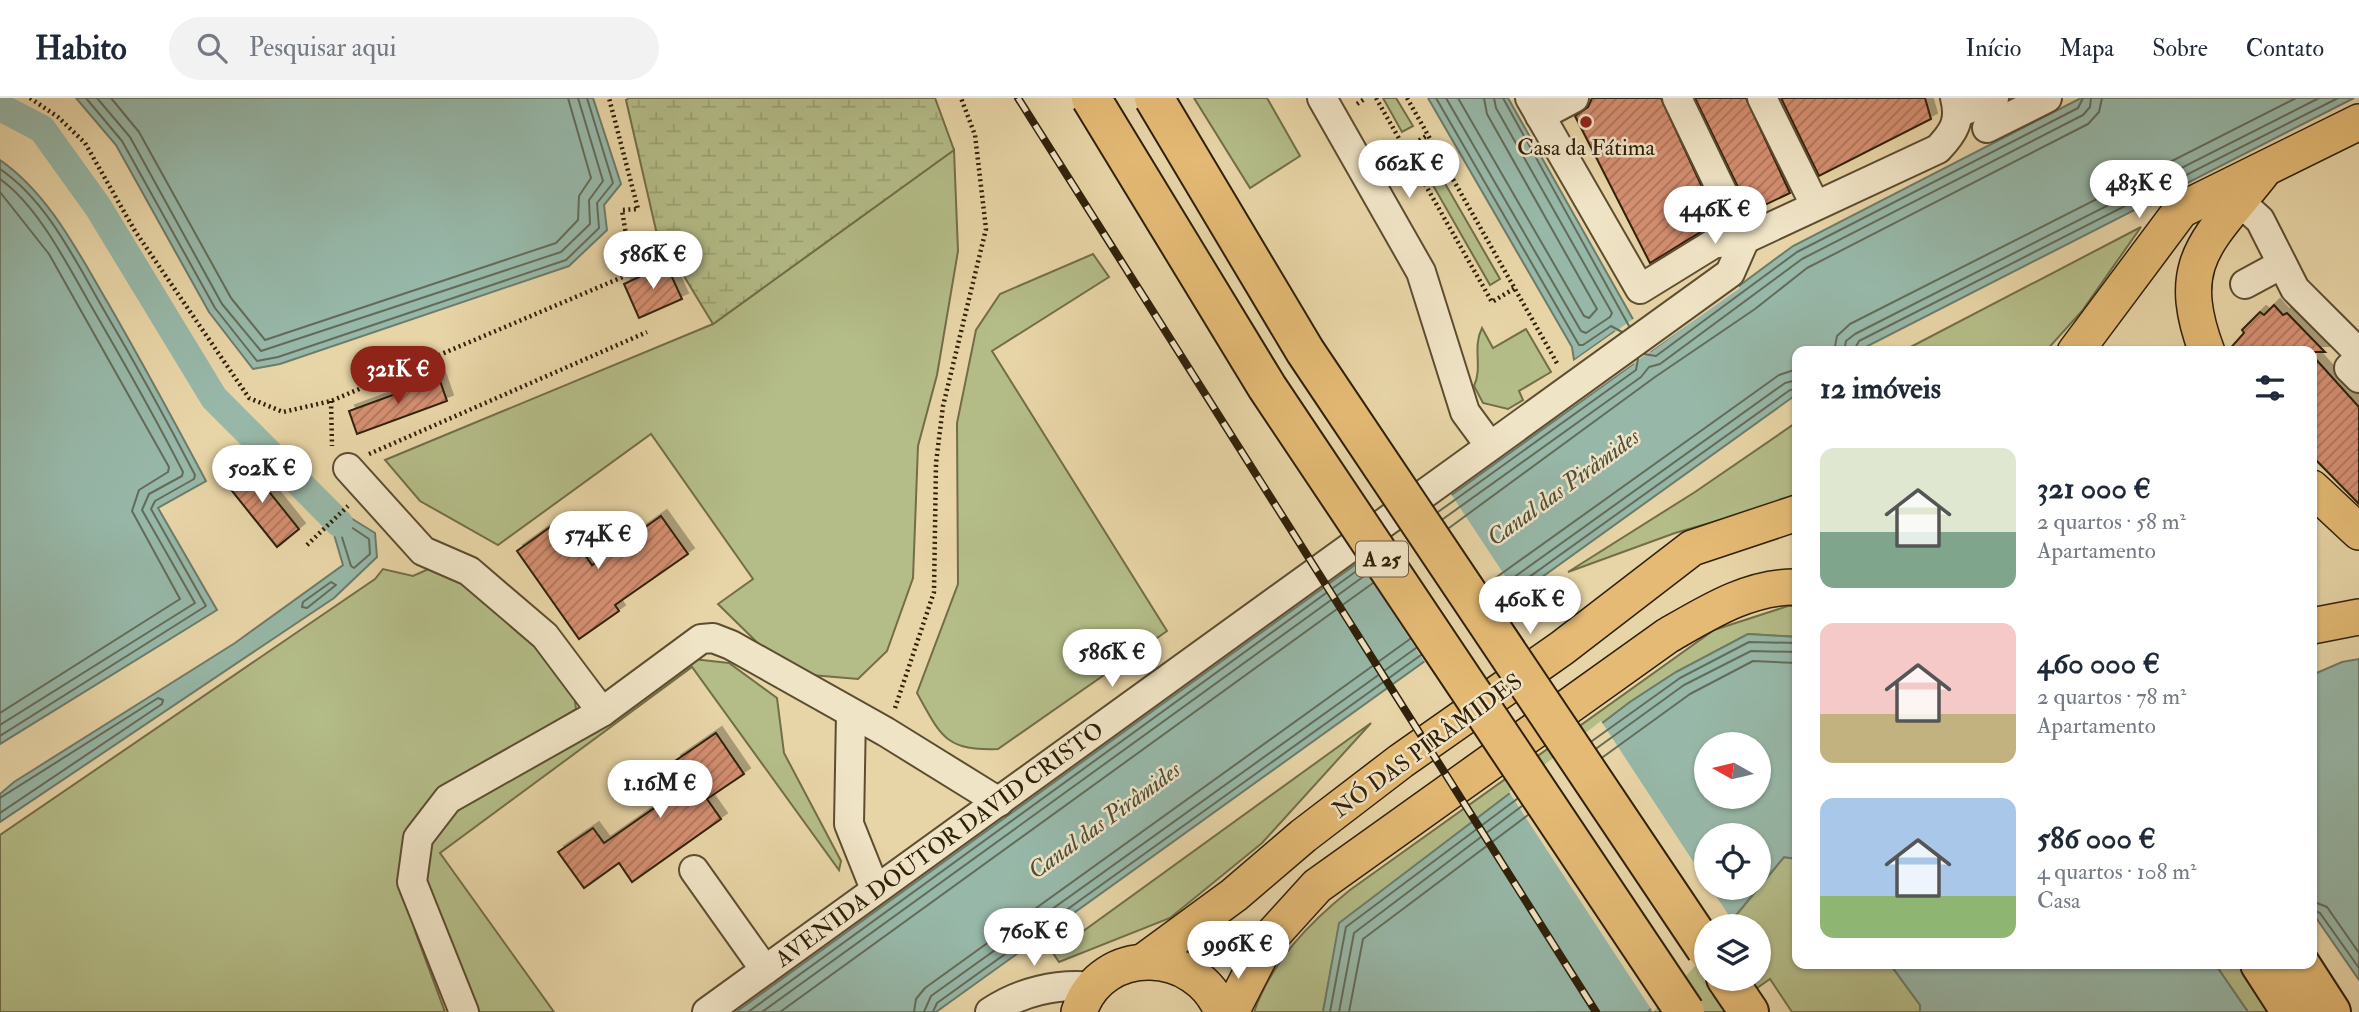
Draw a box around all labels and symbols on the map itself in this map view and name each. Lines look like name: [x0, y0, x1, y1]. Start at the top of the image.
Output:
marker: Casa da Fátima: [1578, 114, 1594, 130]
place label: Casa da Fátima: [1517, 133, 1656, 162]
pin: 662K €: [1352, 140, 1466, 200]
pin: 483K €: [2082, 160, 2196, 220]
pin: 446K €: [1658, 186, 1772, 246]
pin: 586K €: [596, 232, 710, 291]
pin: 321K €: [341, 346, 455, 406]
water label: Canal das Pirâmides: [1481, 421, 1646, 553]
pin: 502K €: [205, 446, 319, 505]
pin: 574K €: [541, 512, 655, 571]
road number: A 25: [1356, 542, 1408, 576]
pin: 460K €: [1473, 576, 1587, 636]
pin: 586K €: [1055, 630, 1169, 689]
street label: NÓ DAS PIRÂMIDES: [1327, 667, 1528, 824]
street label: AVENIDA DOUTOR DAVID CRISTO: [769, 715, 1109, 974]
north arrow: [1694, 732, 1771, 808]
water label: Canal das Pirâmides: [1022, 754, 1187, 886]
pin: 1.16M €: [595, 760, 725, 820]
pin: 760K €: [977, 908, 1091, 968]
pin: 996K €: [1181, 922, 1295, 981]

